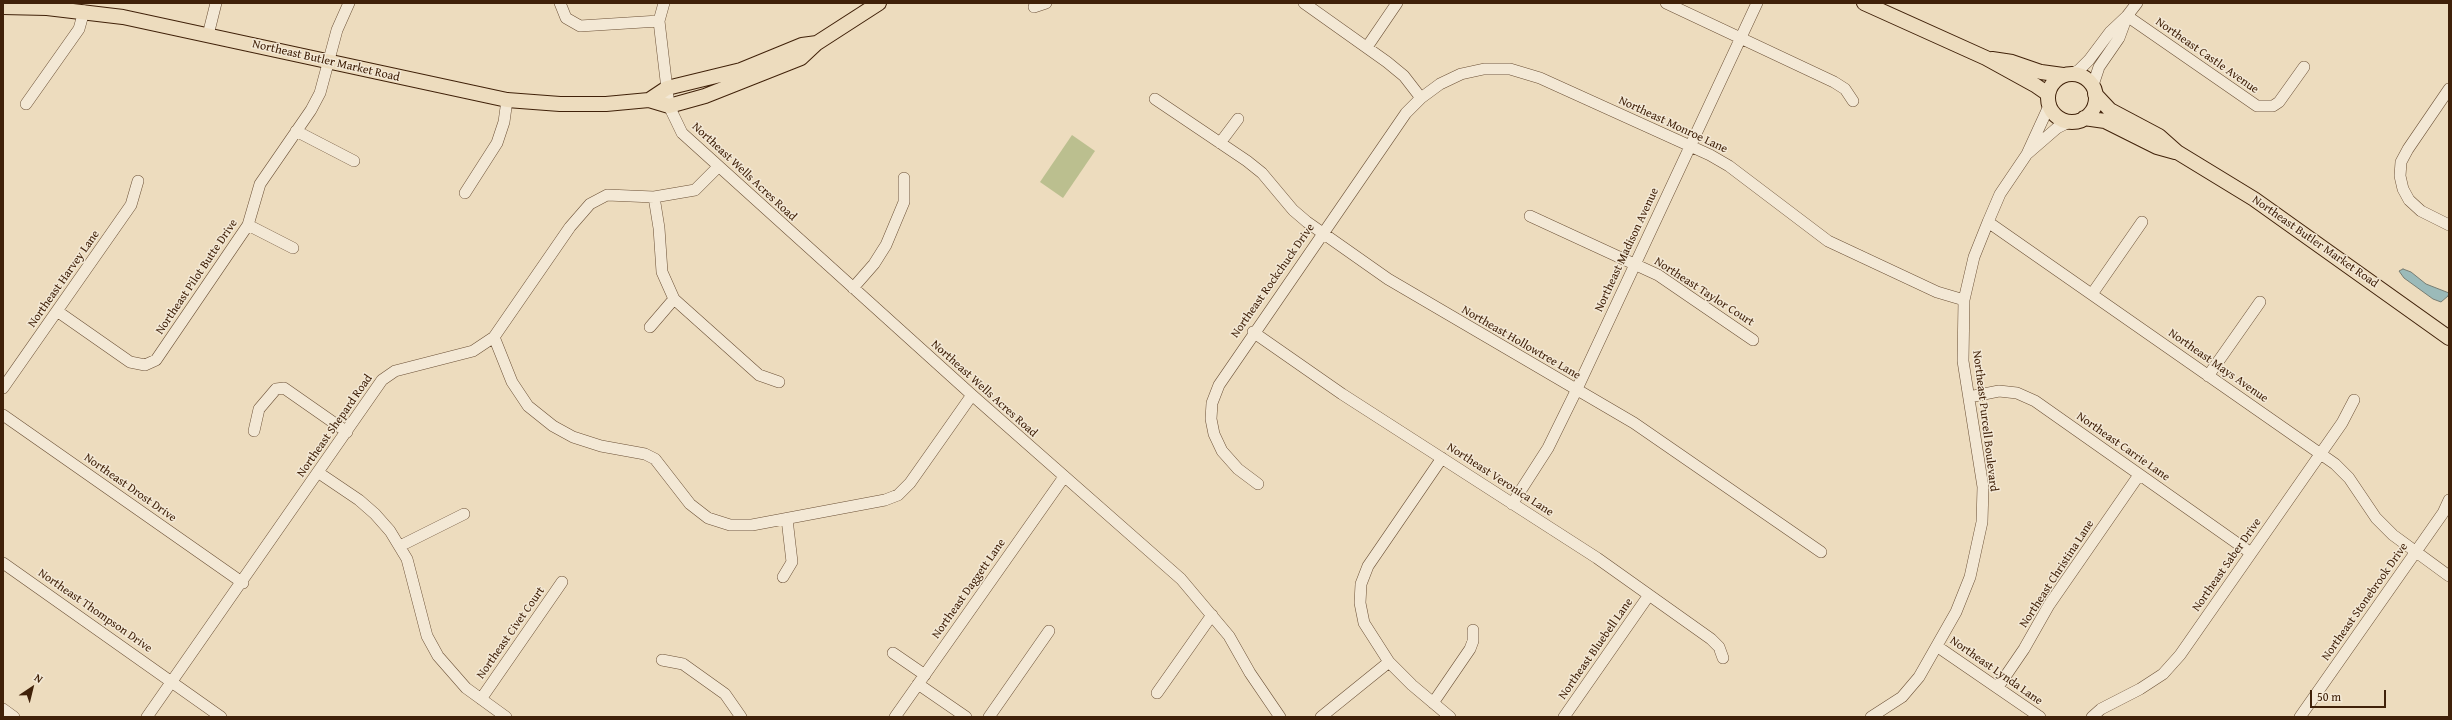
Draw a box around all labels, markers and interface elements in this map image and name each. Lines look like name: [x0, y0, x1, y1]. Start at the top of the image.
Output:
street label: Northeast Castle Avenue: [2153, 15, 2261, 97]
street label: Northeast Butler Market Road: [251, 37, 401, 85]
street label: Northeast Monroe Lane: [1616, 93, 1730, 157]
street label: Northeast Wells Acres Road: [689, 120, 799, 224]
street label: Northeast Madison Avenue: [1592, 186, 1662, 314]
street label: Northeast Butler Market Road: [2249, 193, 2381, 291]
street label: Northeast Pilot Butte Drive: [153, 217, 241, 337]
street label: Northeast Rockchuck Drive: [1228, 221, 1318, 341]
street label: Northeast Harvey Lane: [25, 228, 103, 330]
street label: Northeast Taylor Court: [1651, 254, 1757, 330]
street label: Northeast Hollowtree Lane: [1459, 303, 1583, 383]
street label: Northeast Mays Avenue: [2165, 326, 2271, 406]
street label: Northeast Wells Acres Road: [928, 338, 1040, 440]
street label: Northeast Purcell Boulevard: [1969, 350, 2001, 492]
street label: Northeast Shepard Road: [294, 372, 376, 480]
street label: Northeast Carrie Lane: [2074, 409, 2172, 485]
street label: Northeast Veronica Lane: [1444, 440, 1556, 520]
street label: Northeast Drost Drive: [81, 451, 179, 525]
street label: Northeast Saber Drive: [2189, 516, 2265, 614]
street label: Northeast Christina Lane: [2017, 517, 2097, 631]
street label: Northeast Daggett Lane: [929, 536, 1009, 642]
street label: Northeast Stonebrook Drive: [2319, 540, 2411, 664]
street label: Northeast Thompson Drive: [35, 566, 155, 656]
street label: Northeast Civet Court: [474, 584, 548, 682]
street label: Northeast Bluebell Lane: [1556, 596, 1636, 702]
street label: Northeast Lynda Lane: [1947, 634, 2045, 708]
north arrow: [12, 668, 52, 708]
text: N: [31, 670, 46, 687]
scale bar: [2312, 682, 2388, 708]
text: 50 m: [2317, 688, 2341, 705]

